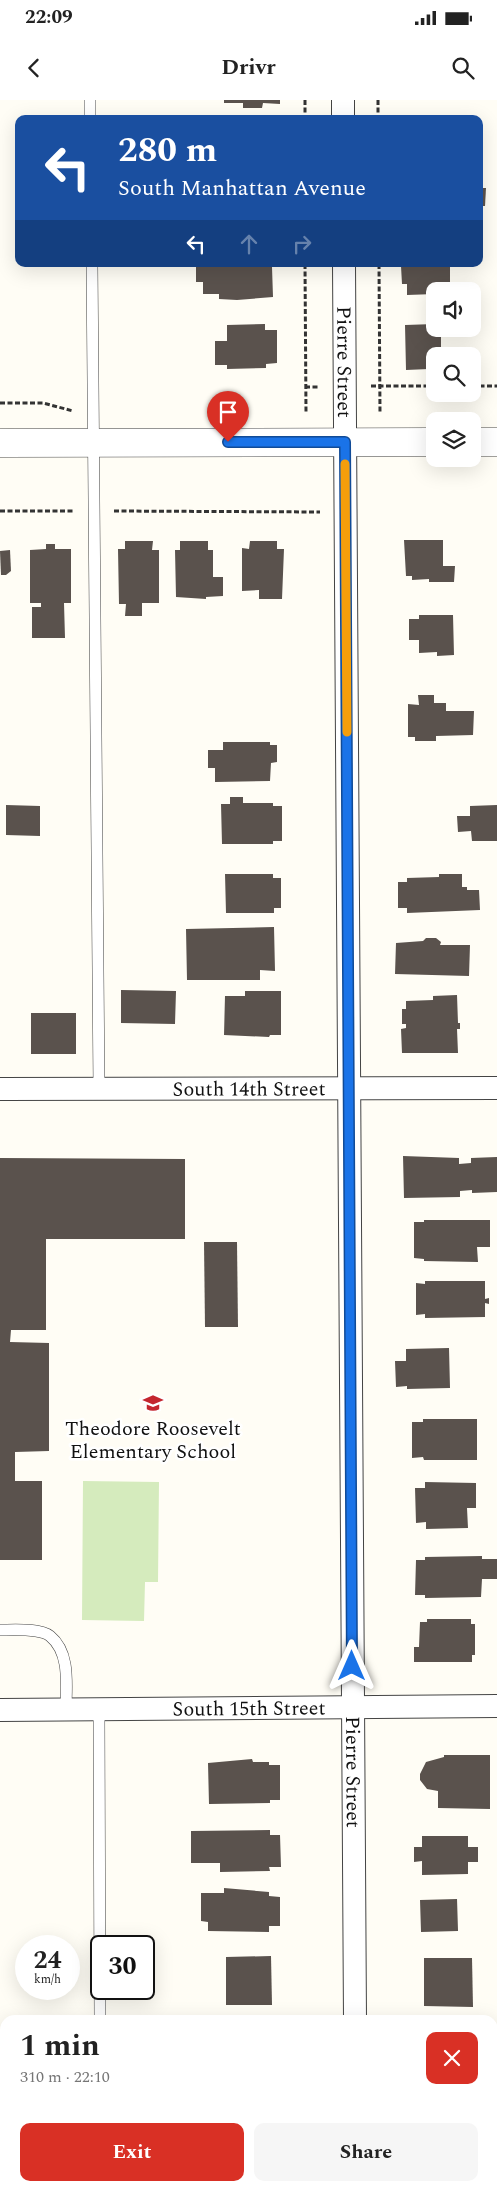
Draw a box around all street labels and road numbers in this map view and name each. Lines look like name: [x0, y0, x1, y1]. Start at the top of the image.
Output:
street label: Pierre Street: [328, 306, 359, 418]
street label: South 14th Street: [172, 1074, 326, 1105]
street label: South 15th Street: [172, 1693, 326, 1725]
street label: Pierre Street: [337, 1716, 368, 1828]

